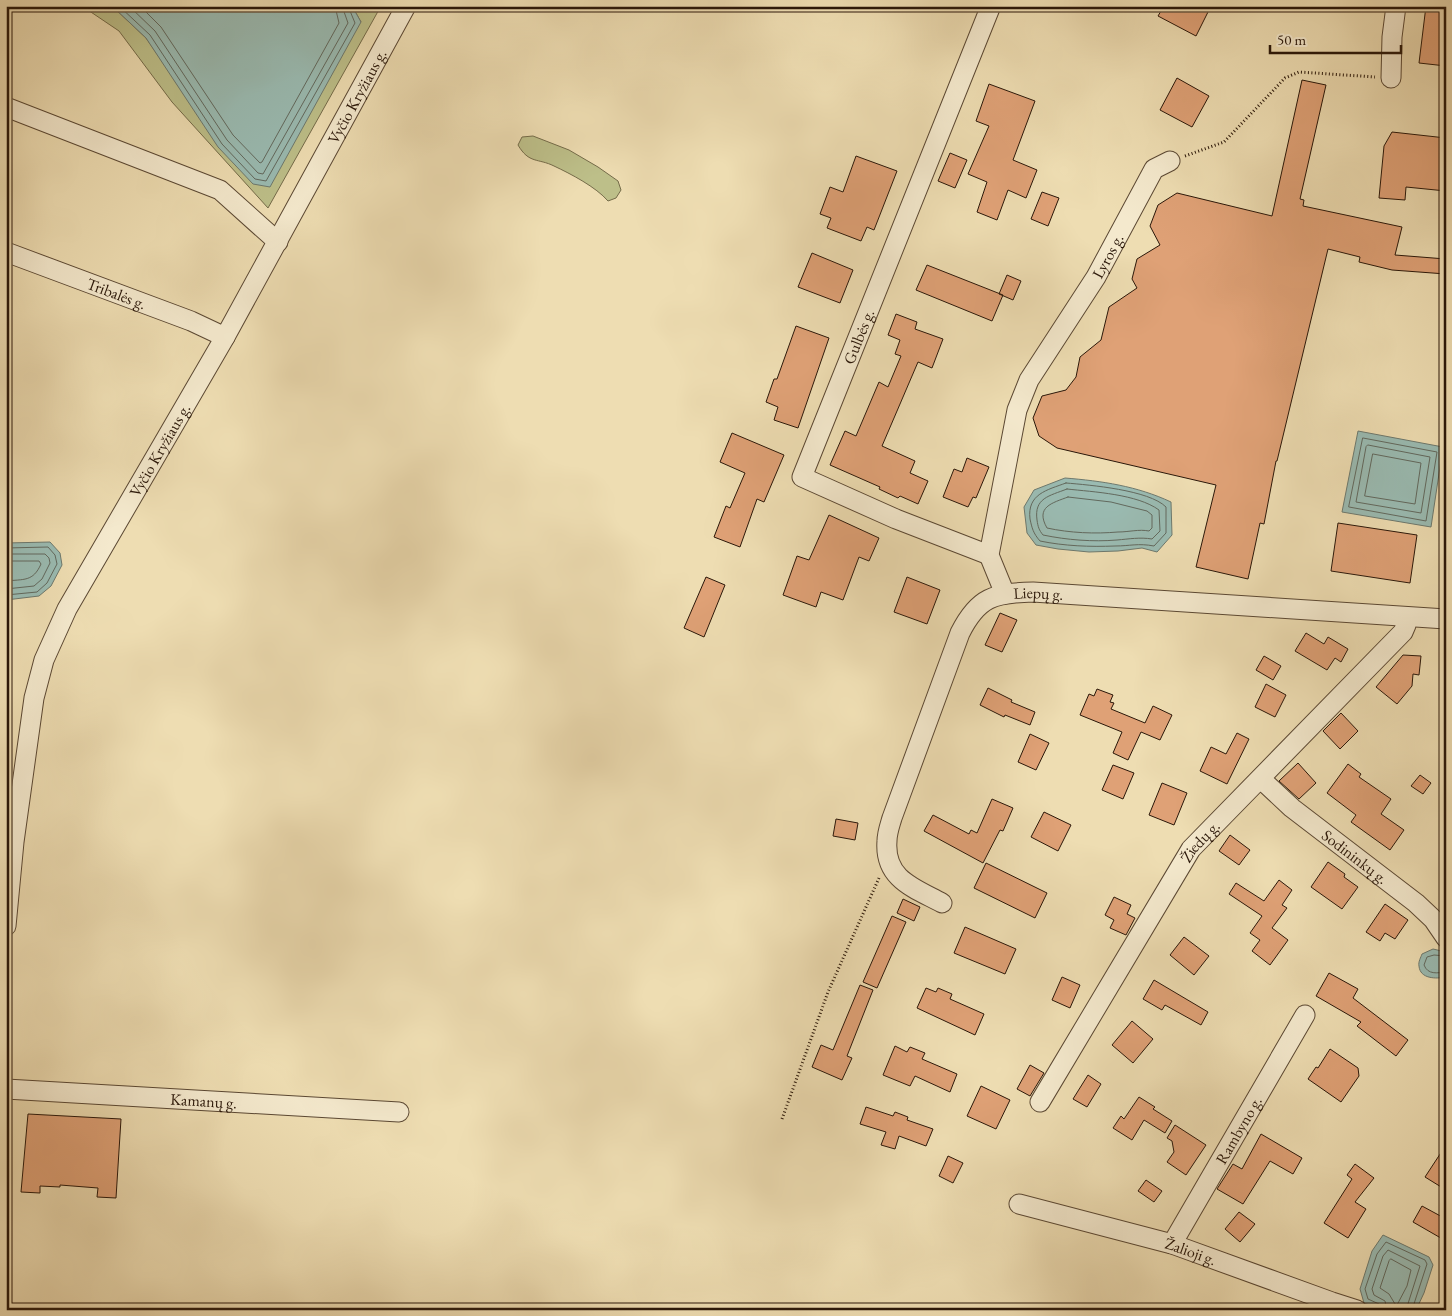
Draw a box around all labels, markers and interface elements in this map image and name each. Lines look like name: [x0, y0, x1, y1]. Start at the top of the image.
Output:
scale bar: [1270, 22, 1401, 54]
text: 50 m: [1277, 30, 1306, 49]
street label: Vyčio Kryžiaus g.: [323, 46, 391, 147]
street label: Lyros g.: [1087, 230, 1128, 282]
street label: Tribalės g.: [84, 273, 149, 314]
street label: Gulbės g.: [838, 306, 879, 367]
street label: Vyčio Kryžiaus g.: [125, 400, 195, 501]
street label: Liepų g.: [1013, 582, 1064, 605]
street label: Žiedų g.: [1175, 816, 1224, 866]
street label: Sodininkų g.: [1317, 825, 1392, 889]
street label: Kamanų g.: [170, 1089, 238, 1114]
street label: Rambyno g.: [1211, 1092, 1267, 1168]
street label: Žalioji g.: [1163, 1233, 1219, 1270]

